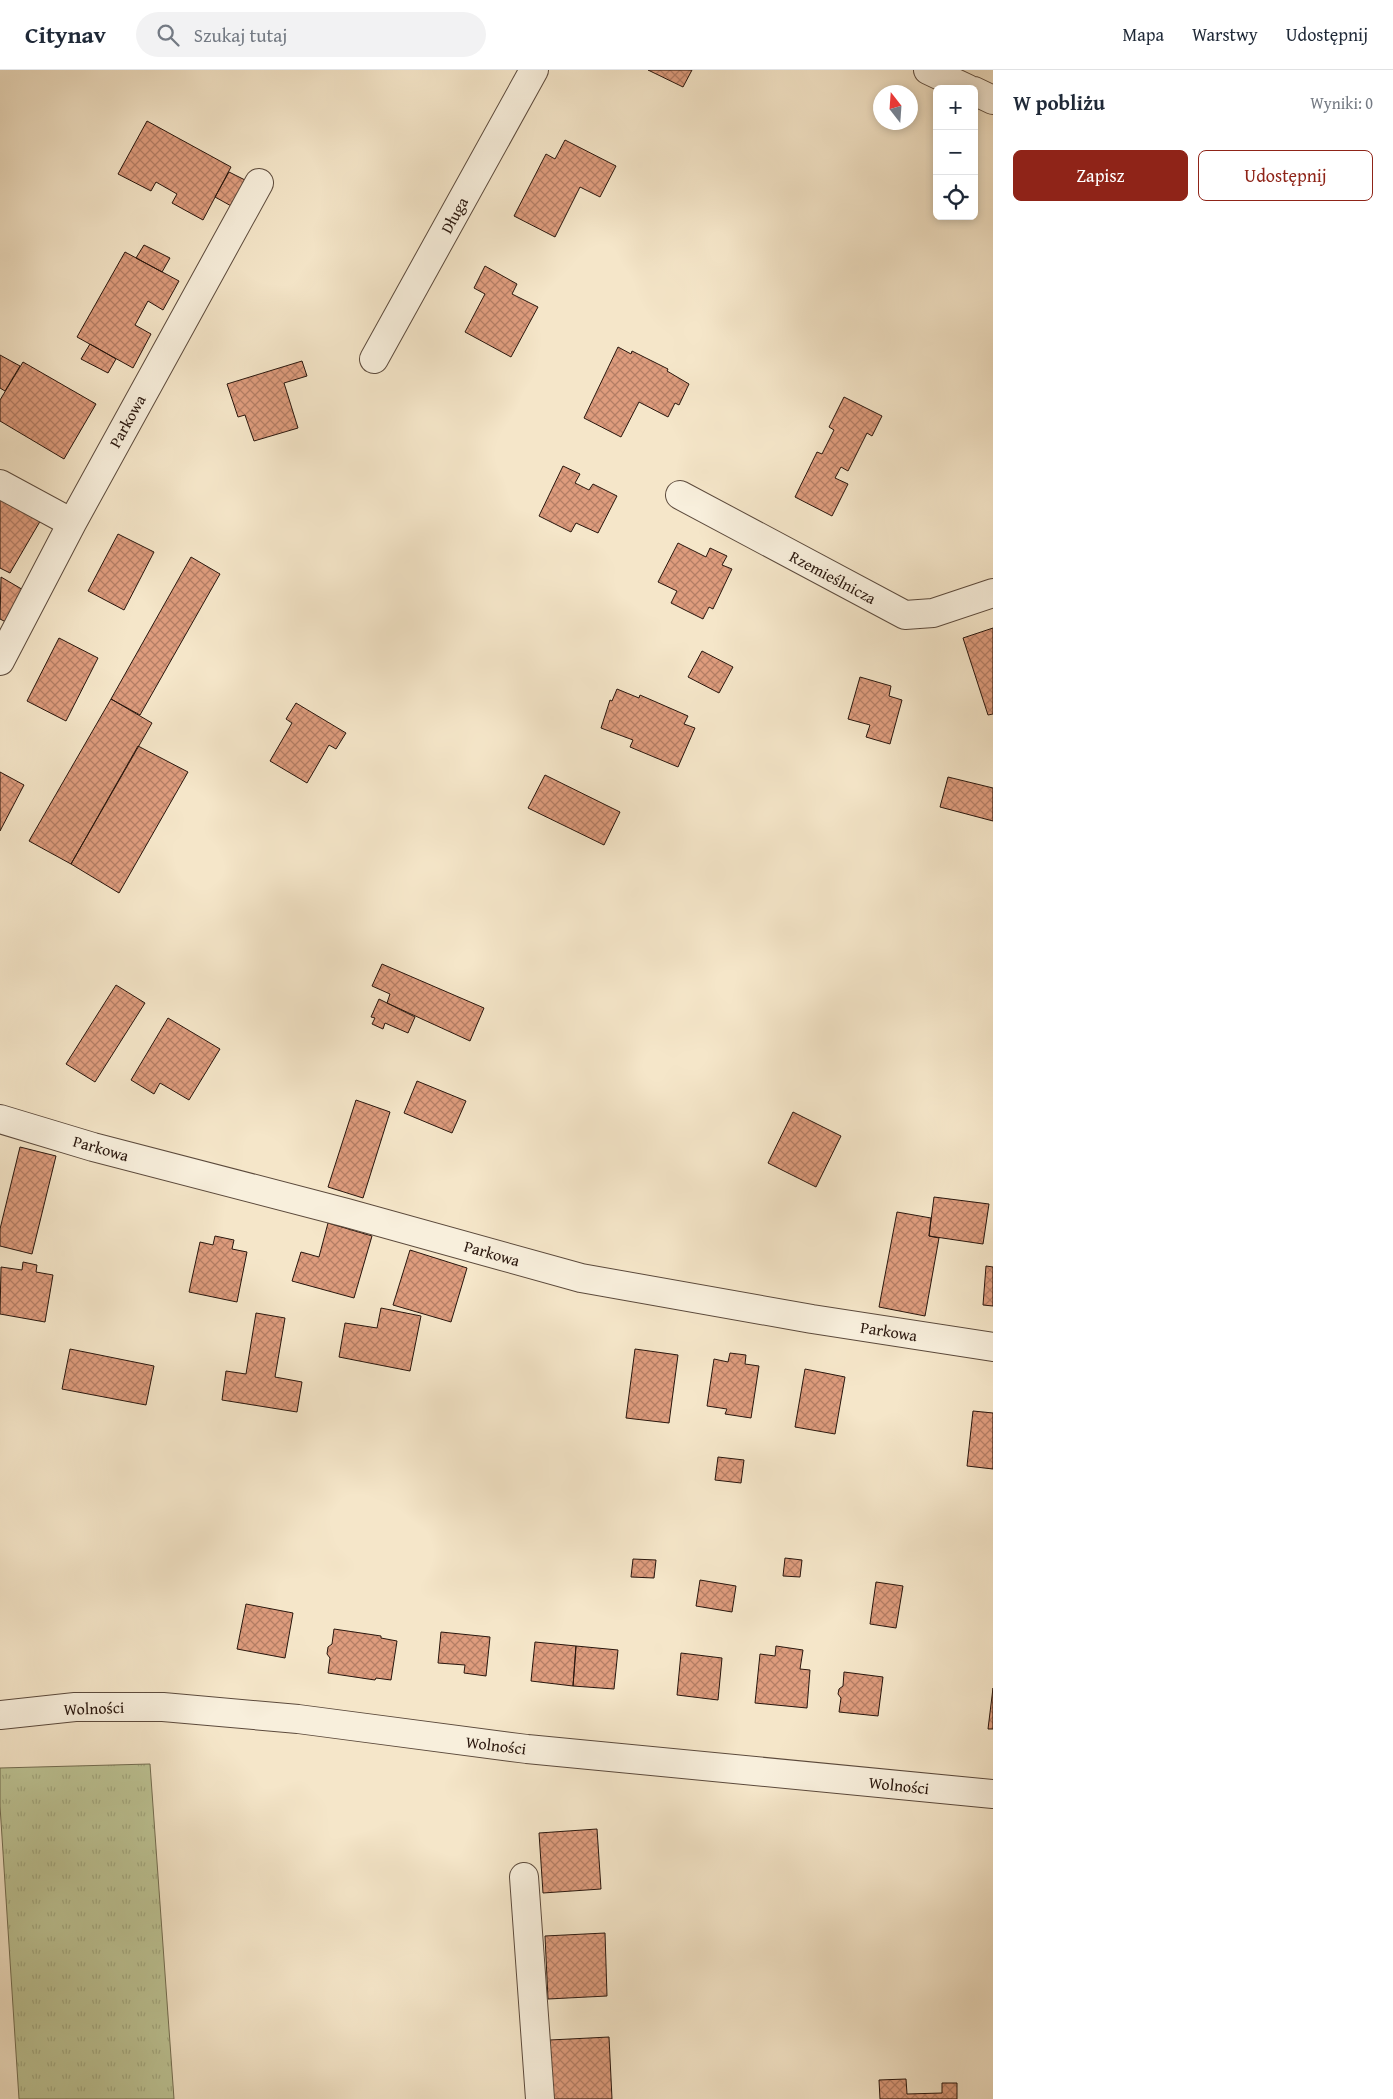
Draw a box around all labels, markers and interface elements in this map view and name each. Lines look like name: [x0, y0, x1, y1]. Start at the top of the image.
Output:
search box: [136, 12, 486, 57]
text: Citynav: [25, 17, 106, 52]
icon: search: [154, 21, 182, 49]
text: Szukaj tutaj: [194, 21, 287, 49]
text: Mapa: [1122, 21, 1164, 48]
text: Warstwy: [1192, 21, 1258, 48]
text: Udostępnij: [1286, 21, 1368, 48]
north arrow: [873, 85, 918, 130]
map controls: [933, 85, 978, 220]
button: +: [933, 85, 978, 130]
text: W pobliżu: [1013, 87, 1105, 118]
text: Wyniki: 0: [1310, 91, 1373, 115]
button: −: [933, 130, 978, 175]
button: Zapisz: [1013, 150, 1188, 201]
button: Udostępnij: [1198, 150, 1373, 201]
button: locate: [933, 175, 978, 220]
street label: Długa: [434, 192, 474, 238]
street label: Parkowa: [103, 390, 152, 452]
street label: Rzemieślnicza: [786, 544, 881, 610]
street label: Parkowa: [70, 1129, 132, 1168]
street label: Parkowa: [461, 1234, 523, 1273]
street label: Parkowa: [859, 1315, 920, 1347]
street label: Wolności: [63, 1695, 125, 1721]
street label: Wolności: [464, 1729, 528, 1761]
street label: Wolności: [868, 1770, 931, 1800]

